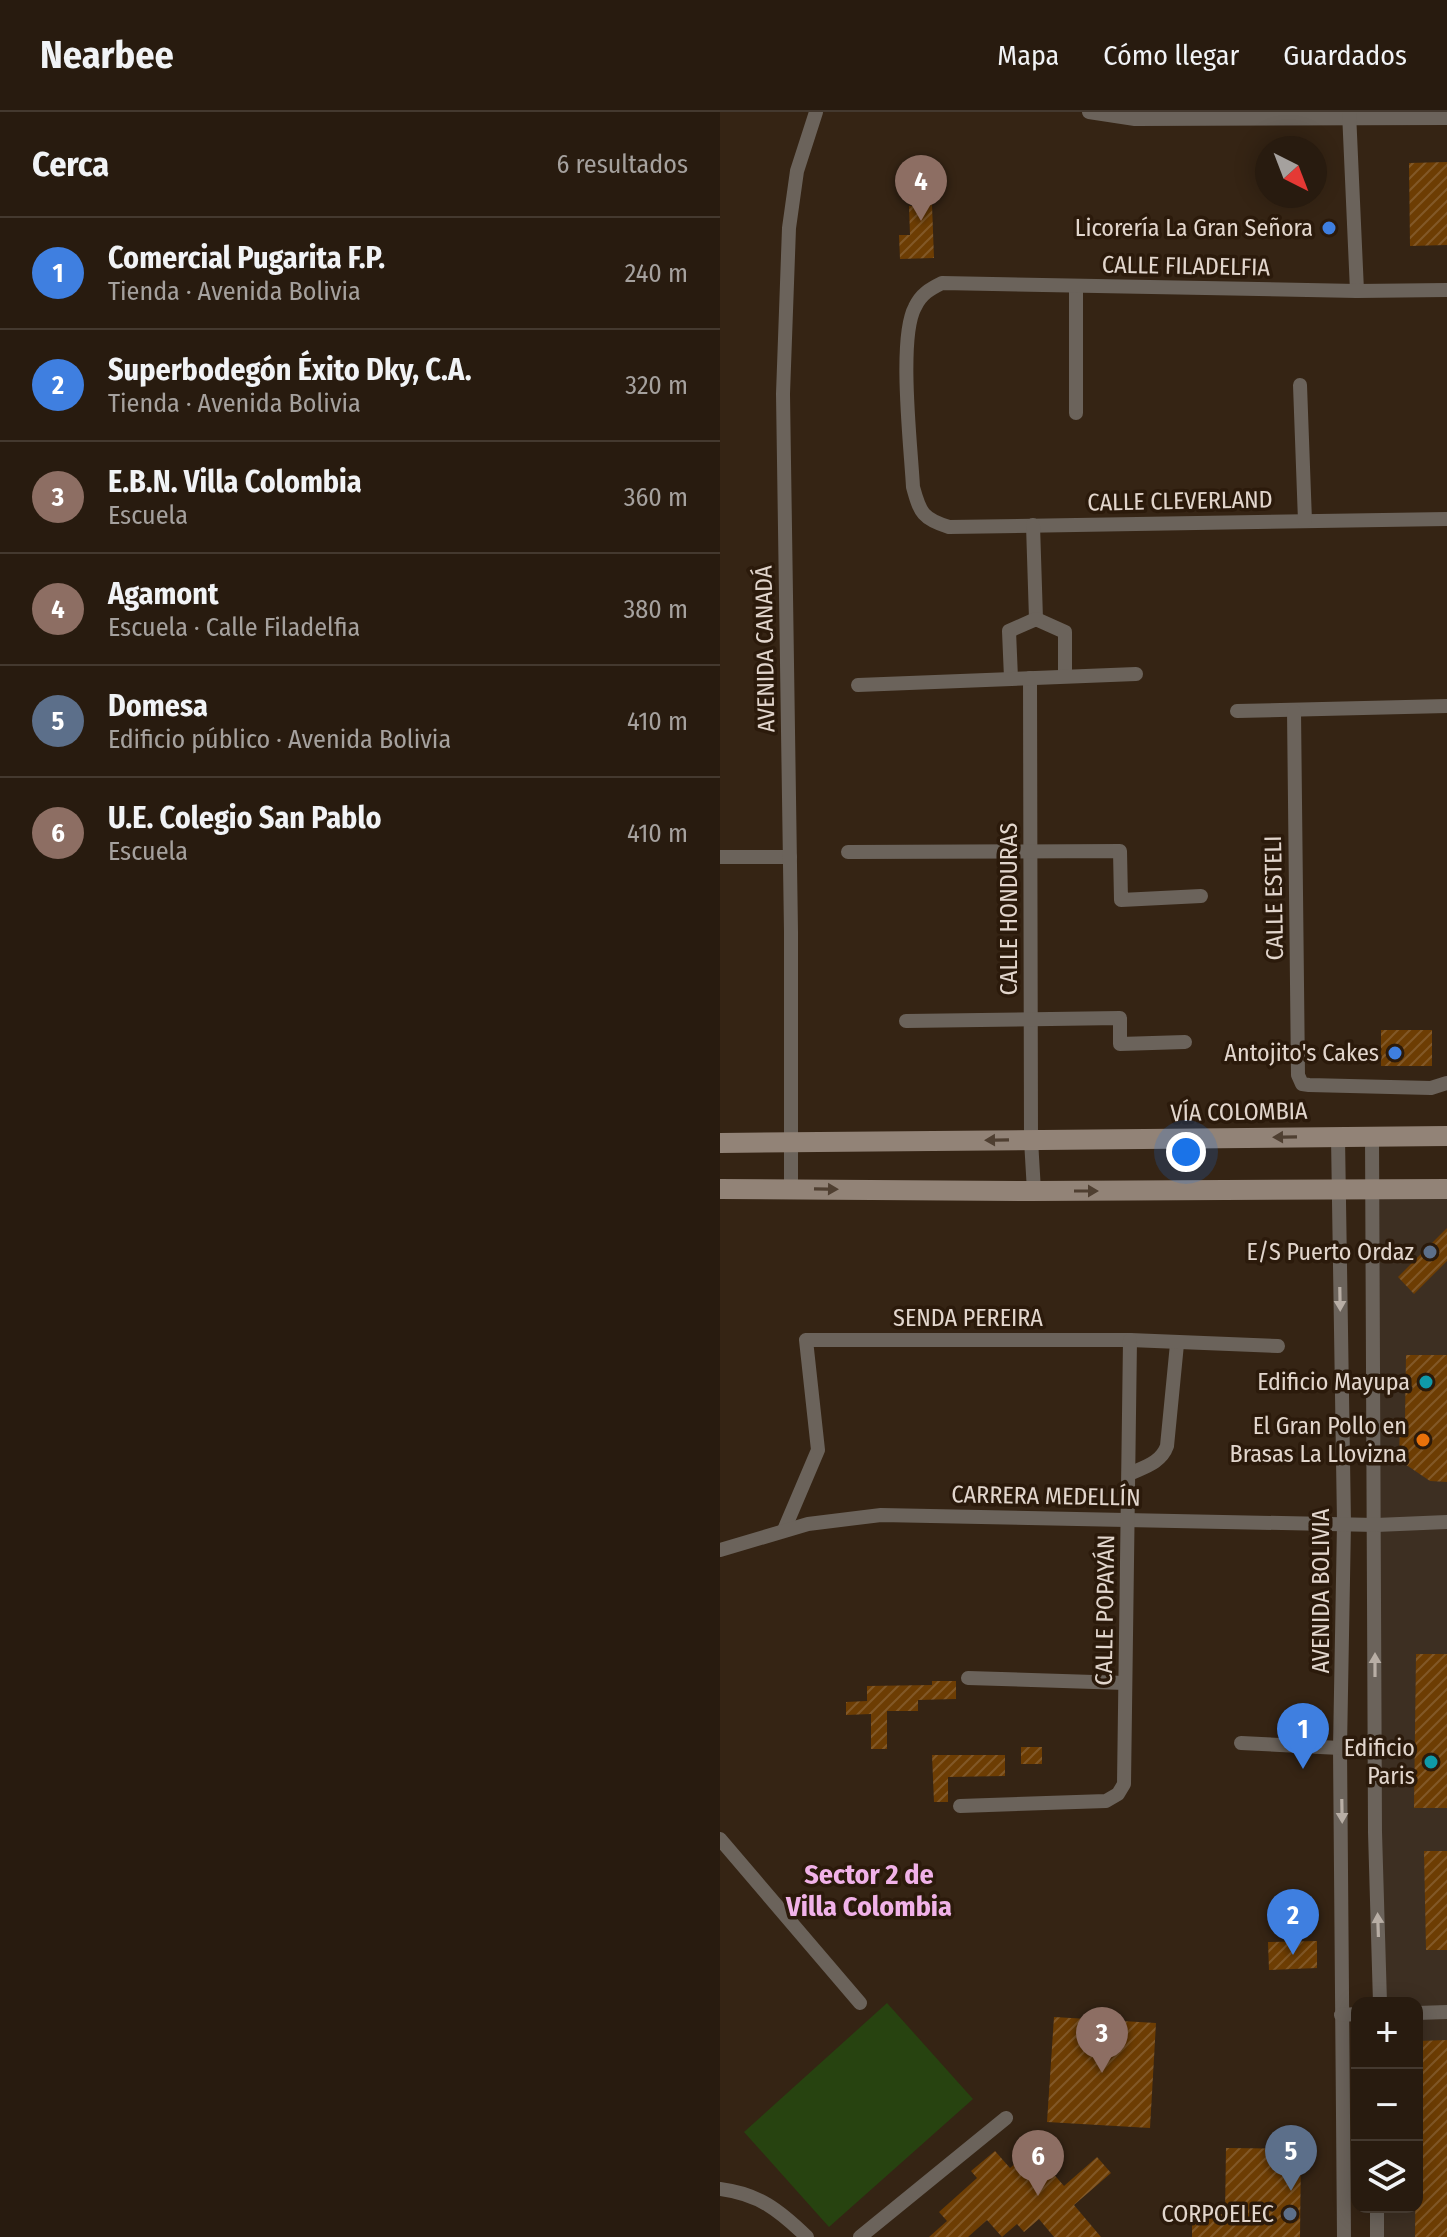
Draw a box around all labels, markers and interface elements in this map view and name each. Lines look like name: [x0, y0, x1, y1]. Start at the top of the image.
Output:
text: Nearbee: [40, 32, 174, 78]
text: Mapa: [997, 39, 1059, 72]
text: Cómo llegar: [1103, 39, 1239, 72]
text: Guardados: [1283, 39, 1407, 72]
north arrow: [1255, 136, 1327, 208]
text: Cerca: [32, 144, 109, 185]
text: 6 resultados: [556, 149, 688, 180]
pin: 4: [895, 155, 947, 221]
place label: Licorería La Gran Señora: [1075, 214, 1313, 242]
marker: Licorería La Gran Señora: [1320, 219, 1338, 237]
text: Comercial Pugarita F.P.: [108, 240, 385, 276]
street label: CALLE FILADELFIA: [1102, 251, 1271, 281]
text: 1: [53, 258, 64, 289]
text: 240 m: [625, 258, 688, 289]
text: Tienda · Avenida Bolivia: [108, 276, 361, 307]
text: Superbodegón Éxito Dky, C.A.: [108, 352, 472, 388]
text: 2: [52, 370, 64, 401]
text: 320 m: [625, 370, 688, 401]
text: Tienda · Avenida Bolivia: [108, 388, 361, 419]
text: E.B.N. Villa Colombia: [108, 464, 362, 500]
text: 3: [52, 482, 64, 513]
text: 360 m: [624, 482, 688, 513]
street label: CALLE CLEVERLAND: [1087, 485, 1273, 517]
text: Escuela: [108, 500, 188, 531]
street label: AVENIDA CANADÁ: [749, 565, 780, 733]
text: Agamont: [108, 576, 219, 612]
text: 4: [51, 594, 65, 625]
text: 380 m: [624, 594, 688, 625]
text: Escuela · Calle Filadelfia: [108, 612, 360, 643]
text: Domesa: [108, 688, 208, 724]
text: 5: [52, 706, 64, 737]
text: 410 m: [627, 706, 688, 737]
text: Edificio público · Avenida Bolivia: [108, 724, 451, 755]
text: U.E. Colegio San Pablo: [108, 800, 381, 836]
text: 6: [51, 818, 65, 849]
text: 410 m: [627, 818, 688, 849]
street label: CALLE HONDURAS: [995, 823, 1023, 995]
street label: CALLE ESTELI: [1259, 835, 1289, 961]
text: Escuela: [108, 836, 188, 867]
place label: Antojito's Cakes: [1224, 1039, 1379, 1067]
marker: Antojito's Cakes: [1386, 1044, 1404, 1062]
street label: VÍA COLOMBIA: [1170, 1096, 1308, 1127]
one-way arrow: [1272, 1131, 1297, 1143]
your location: [1166, 1132, 1206, 1172]
one-way arrow: [984, 1134, 1009, 1146]
one-way arrow: [814, 1183, 839, 1195]
one-way arrow: [1074, 1185, 1099, 1197]
place label: E/S Puerto Ordaz: [1247, 1238, 1414, 1266]
marker: E/S Puerto Ordaz: [1421, 1243, 1439, 1261]
one-way arrow: [1334, 1287, 1346, 1312]
street label: SENDA PEREIRA: [893, 1304, 1043, 1332]
place label: Edificio Mayupa: [1257, 1368, 1410, 1396]
marker: Edificio Mayupa: [1417, 1373, 1435, 1391]
place label: El Gran Pollo en Brasas La Llovizna: [1230, 1412, 1407, 1468]
marker: El Gran Pollo en Brasas La Llovizna: [1414, 1431, 1432, 1449]
street label: CARRERA MEDELLÍN: [951, 1479, 1141, 1512]
street label: AVENIDA BOLIVIA: [1307, 1508, 1335, 1673]
street label: CALLE POPAYÁN: [1089, 1534, 1120, 1686]
one-way arrow: [1369, 1652, 1381, 1677]
pin: 1: [1277, 1703, 1329, 1769]
place label: Edificio Paris: [1344, 1734, 1415, 1790]
marker: Edificio Paris: [1422, 1753, 1440, 1771]
one-way arrow: [1335, 1799, 1348, 1824]
district label: Sector 2 de Villa Colombia: [785, 1858, 952, 1923]
pin: 2: [1267, 1889, 1319, 1955]
one-way arrow: [1372, 1912, 1384, 1937]
map controls: [1351, 1997, 1423, 2213]
button: +: [1351, 1997, 1423, 2069]
pin: 3: [1076, 2007, 1128, 2073]
button: −: [1351, 2069, 1423, 2141]
pin: 5: [1265, 2125, 1317, 2191]
pin: 6: [1012, 2130, 1064, 2196]
button: layers: [1351, 2141, 1423, 2213]
place label: CORPOELEC: [1161, 2200, 1274, 2228]
marker: CORPOELEC: [1281, 2205, 1299, 2223]

